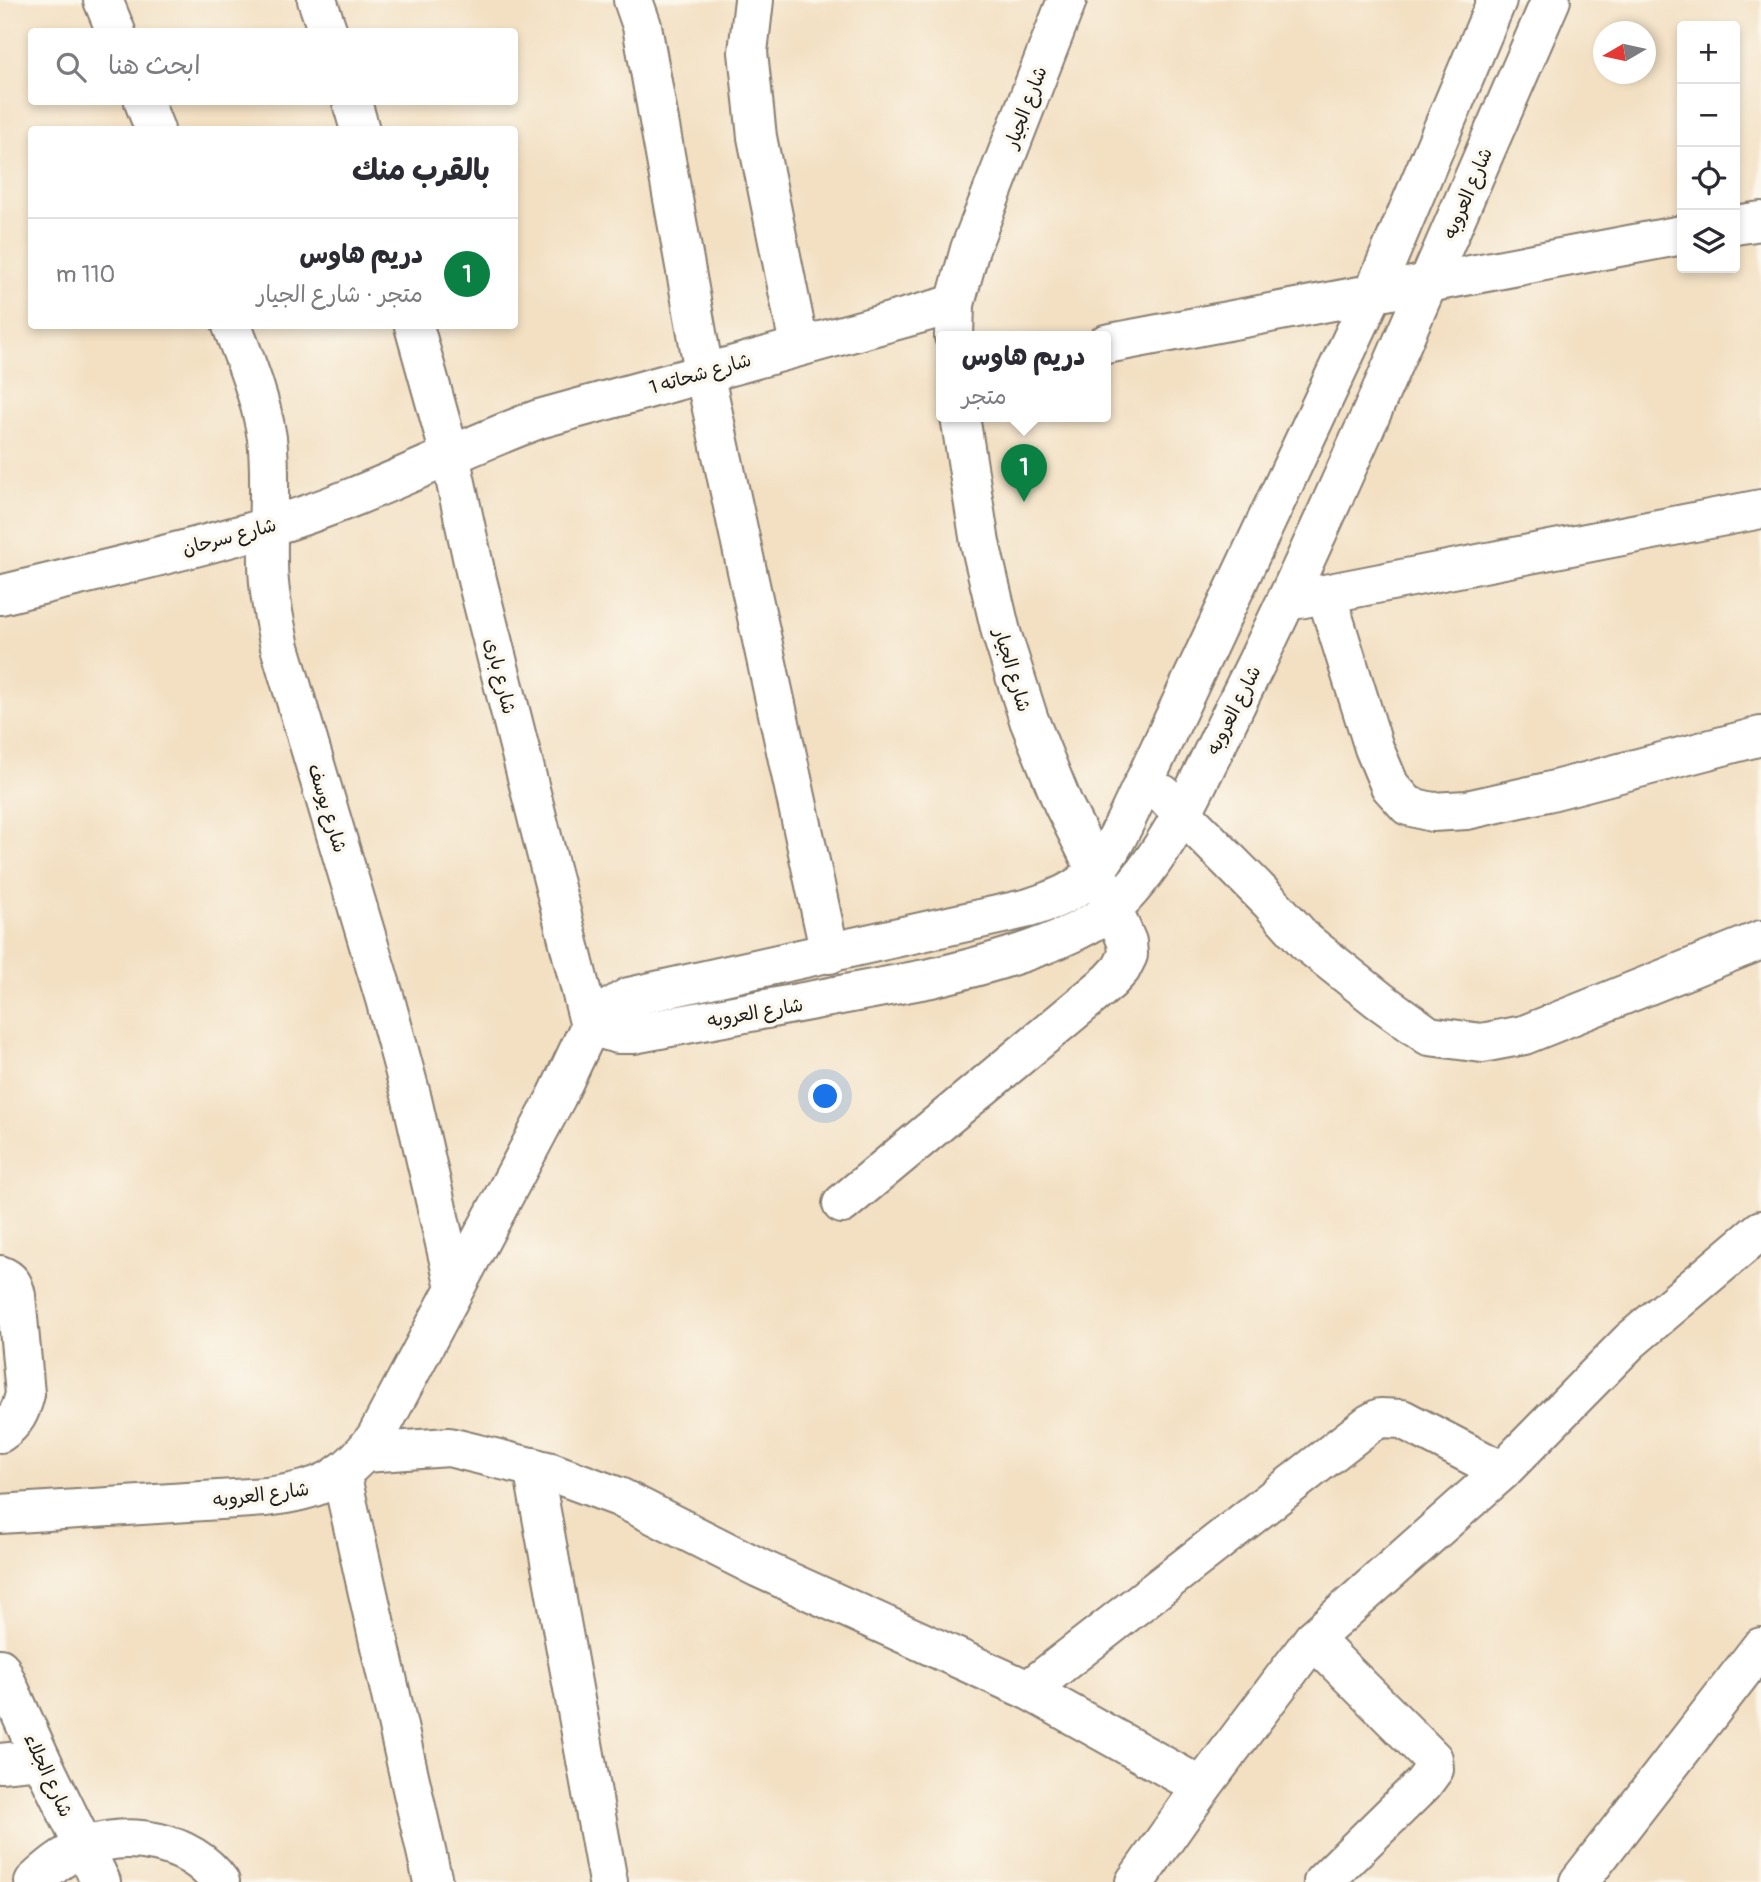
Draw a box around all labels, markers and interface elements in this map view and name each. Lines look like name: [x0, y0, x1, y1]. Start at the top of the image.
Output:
north arrow: [1593, 21, 1656, 84]
map controls: [1677, 21, 1740, 273]
button: +: [1677, 21, 1740, 84]
search box: [28, 28, 518, 105]
icon: search: [52, 48, 90, 86]
text: ابحث هنا: [108, 50, 201, 82]
street label: شارع الجيار: [999, 63, 1053, 154]
button: −: [1677, 84, 1740, 147]
street label: شارع العروبه: [1438, 144, 1499, 243]
button: locate: [1677, 147, 1740, 210]
text: بالقرب منك: [352, 152, 490, 189]
button: layers: [1677, 210, 1740, 273]
text: دريم هاوس: [299, 239, 423, 271]
text: 110 m: [56, 260, 115, 289]
text: 1: [463, 260, 472, 289]
text: متجر · شارع الجيار: [257, 280, 423, 309]
popup: [936, 331, 1111, 422]
text: دريم هاوس: [962, 341, 1085, 373]
street label: شارع شحاته 1: [647, 348, 754, 401]
text: متجر: [962, 382, 1007, 411]
pin: 1: [1001, 444, 1047, 502]
street label: شارع سرحان: [180, 513, 279, 562]
street label: شارع الجيار: [986, 624, 1036, 715]
street label: شارع بارى: [478, 636, 521, 717]
street label: شارع العروبه: [1201, 662, 1267, 760]
street label: شارع يوسف: [301, 761, 352, 856]
street label: شارع العروبه: [705, 993, 805, 1034]
your location: [808, 1079, 842, 1113]
street label: شارع العروبه: [212, 1477, 311, 1514]
street label: شارع الجلاء: [17, 1730, 78, 1822]

